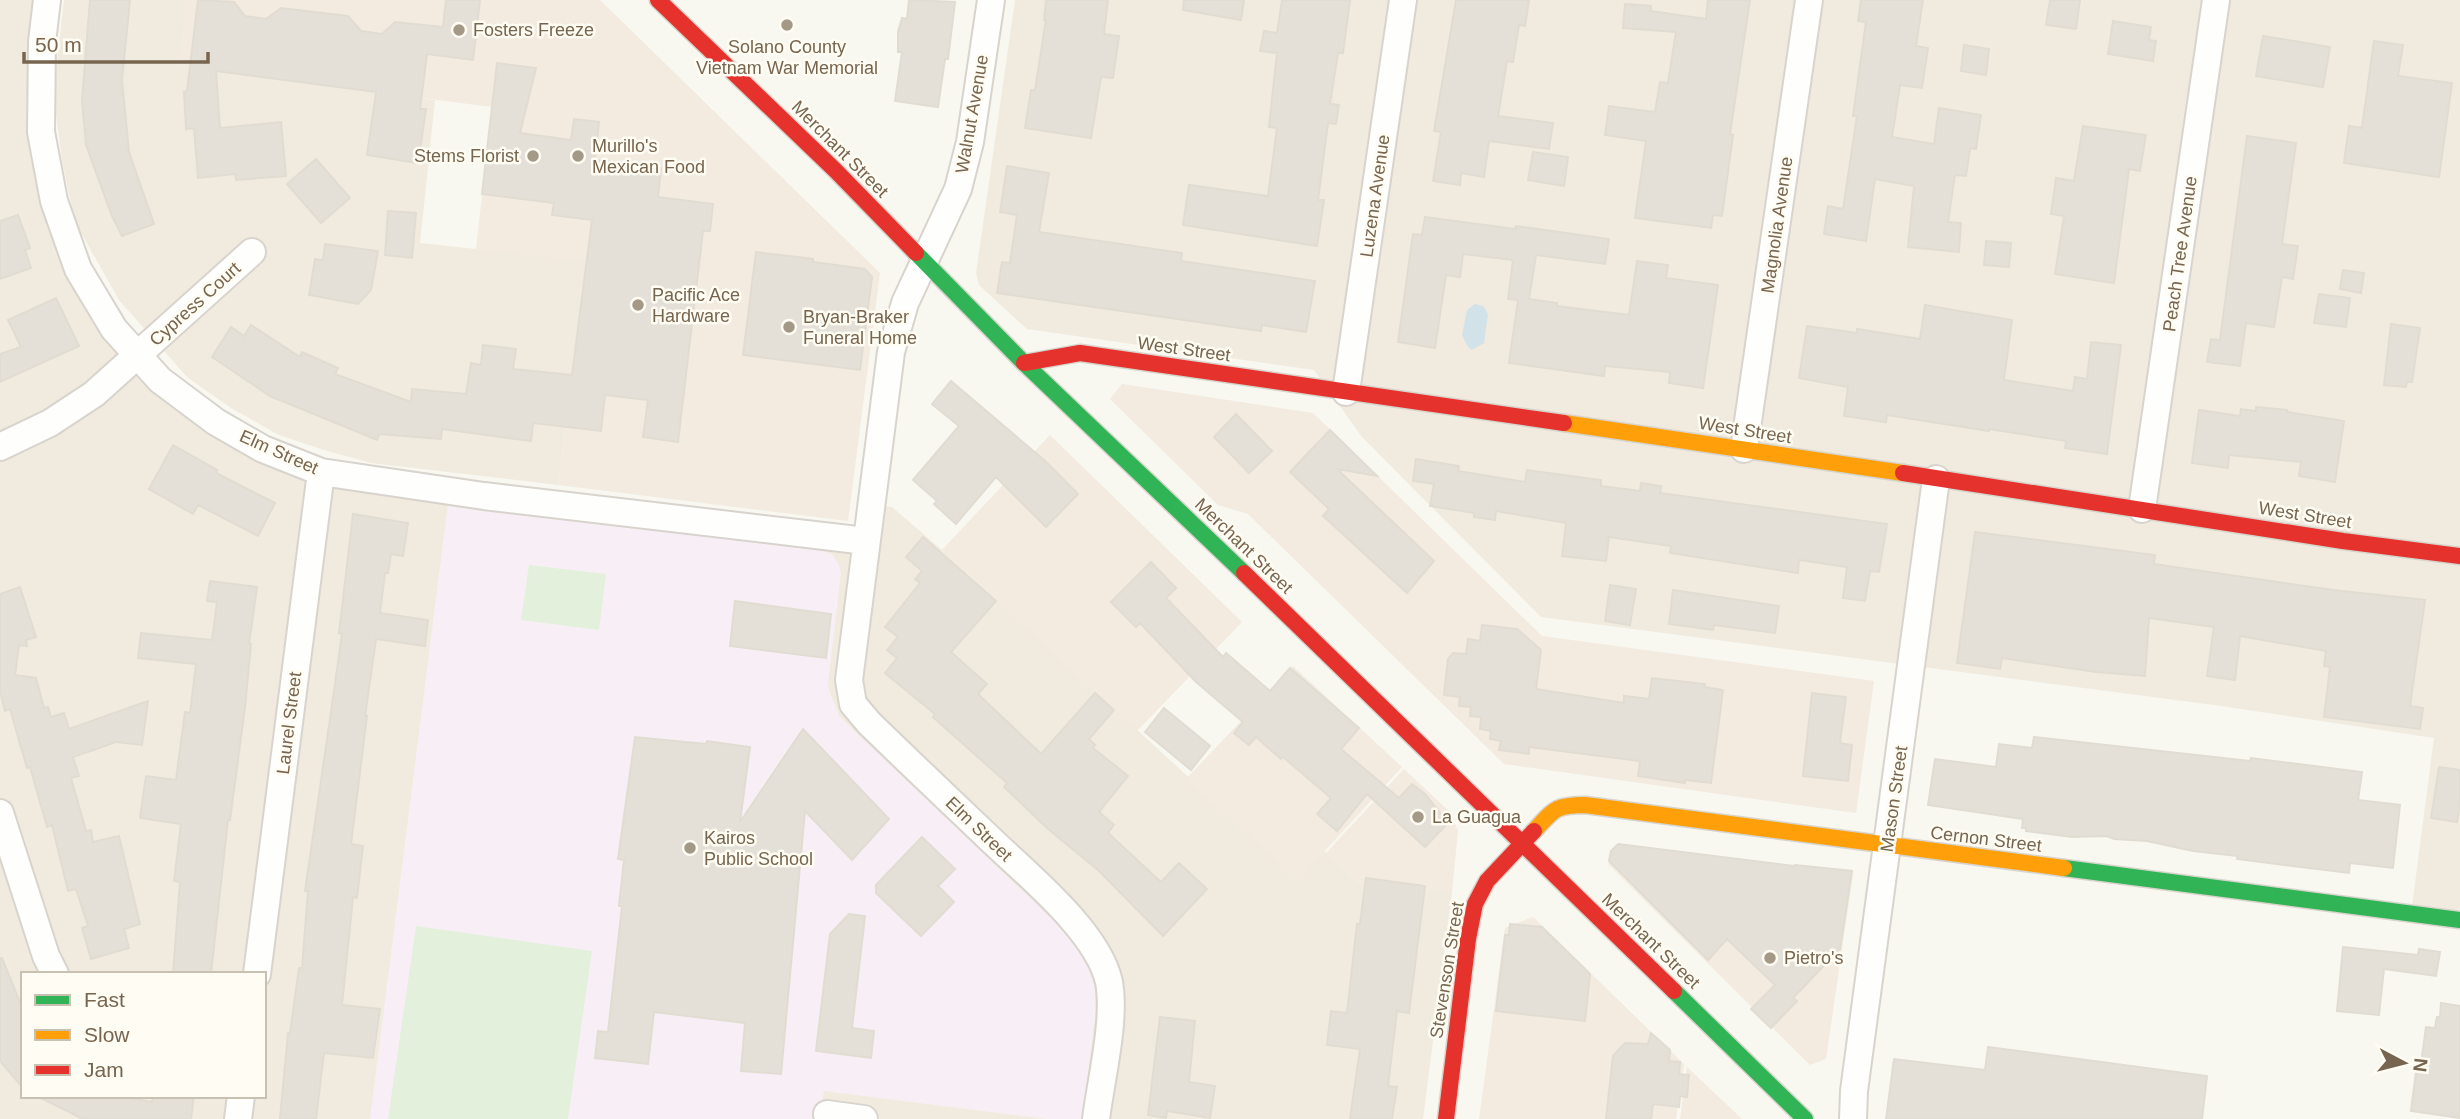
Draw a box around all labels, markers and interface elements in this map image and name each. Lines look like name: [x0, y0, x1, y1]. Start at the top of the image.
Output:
marker: Solano County Vietnam War Memorial: [779, 17, 795, 33]
place label: Fosters Freeze: [473, 20, 594, 40]
scale bar: [24, 21, 208, 65]
marker: Fosters Freeze: [451, 22, 467, 38]
text: 50 m: [35, 33, 82, 56]
place label: Solano County Vietnam War Memorial: [696, 37, 878, 78]
street label: Walnut Avenue: [952, 53, 992, 175]
street label: Merchant Street: [788, 97, 892, 201]
street label: Luzena Avenue: [1356, 133, 1394, 259]
place label: Murillo's Mexican Food: [592, 136, 705, 177]
place label: Stems Florist: [414, 146, 519, 166]
marker: Stems Florist: [525, 148, 541, 164]
marker: Murillo's Mexican Food: [570, 148, 586, 164]
street label: Magnolia Avenue: [1758, 155, 1796, 295]
street label: Peach Tree Avenue: [2159, 175, 2201, 333]
street label: Cypress Court: [146, 258, 244, 350]
place label: Pacific Ace Hardware: [652, 285, 740, 326]
marker: Pacific Ace Hardware: [630, 297, 646, 313]
place label: Bryan-Braker Funeral Home: [803, 307, 917, 348]
marker: Bryan-Braker Funeral Home: [781, 319, 797, 335]
street label: West Street: [1136, 333, 1232, 365]
street label: West Street: [1697, 413, 1793, 447]
street label: Elm Street: [237, 426, 321, 478]
street label: Merchant Street: [1191, 494, 1297, 598]
street label: West Street: [2257, 498, 2353, 532]
street label: Laurel Street: [273, 671, 305, 775]
street label: Mason Street: [1877, 745, 1911, 853]
street label: Elm Street: [942, 793, 1016, 865]
place label: La Guagua: [1432, 807, 1522, 827]
marker: La Guagua: [1410, 809, 1426, 825]
street label: Cernon Street: [1929, 822, 2043, 856]
place label: Kairos Public School: [704, 828, 813, 869]
marker: Kairos Public School: [682, 840, 698, 856]
street label: Merchant Street: [1598, 889, 1704, 993]
street label: Stevenson Street: [1426, 900, 1468, 1040]
place label: Pietro's: [1784, 948, 1843, 968]
marker: Pietro's: [1762, 950, 1778, 966]
legend: [21, 972, 266, 1098]
text: Fast: [84, 988, 125, 1011]
text: Slow: [84, 1023, 130, 1046]
north arrow: [2369, 1028, 2439, 1098]
text: N: [2409, 1057, 2432, 1073]
text: Jam: [84, 1058, 124, 1081]

